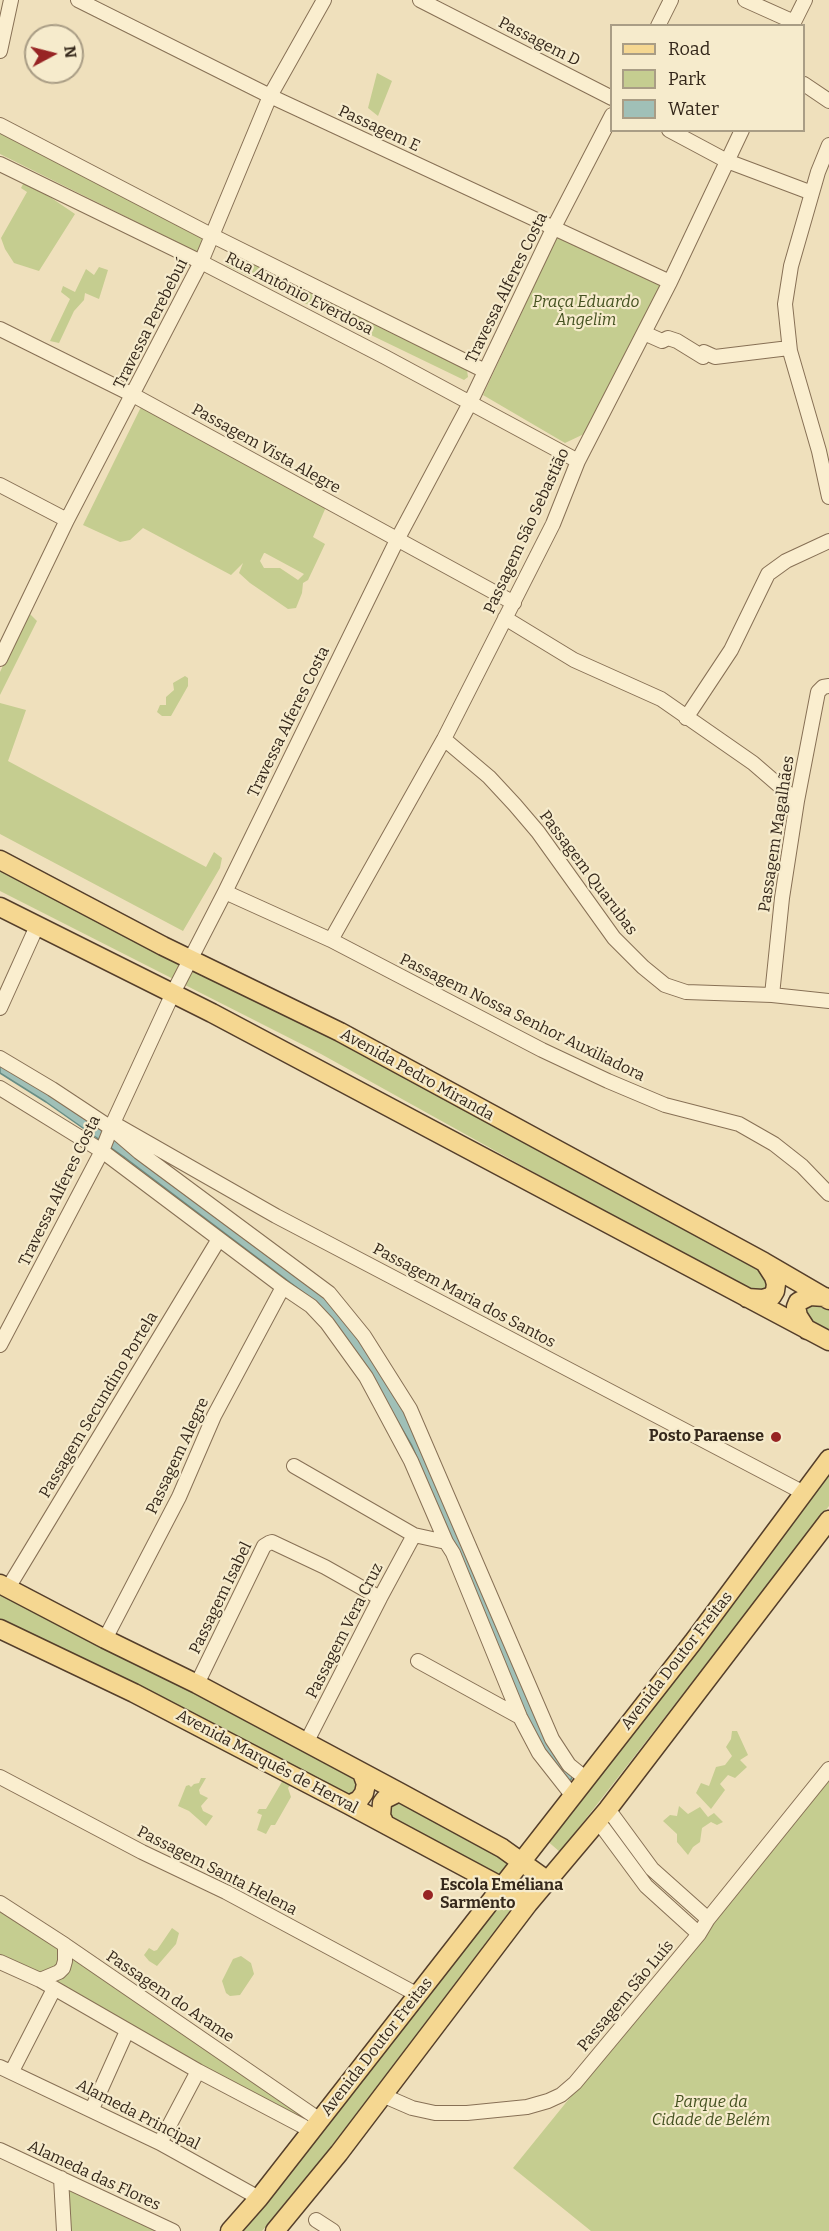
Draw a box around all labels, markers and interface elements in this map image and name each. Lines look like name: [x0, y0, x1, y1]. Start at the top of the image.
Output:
street label: Passagem D: [495, 13, 583, 71]
north arrow: [24, 24, 84, 84]
legend: [610, 24, 805, 132]
text: Road: [668, 38, 710, 60]
text: N: [60, 45, 81, 59]
text: Park: [668, 68, 706, 90]
text: Water: [668, 98, 719, 120]
street label: Passagem E: [335, 102, 423, 156]
street label: Travessa Alferes Costa: [462, 209, 552, 367]
street label: Rua Antônio Everdosa: [222, 248, 376, 340]
street label: Travessa Perebebuí: [110, 256, 192, 392]
park label: Praça Eduardo Angelim: [533, 293, 639, 331]
street label: Passagem Vista Alegre: [188, 400, 344, 498]
street label: Passagem São Sebastião: [480, 445, 574, 617]
street label: Travessa Alferes Costa: [244, 643, 334, 801]
street label: Passagem Magalhães: [755, 755, 799, 913]
street label: Passagem Quarubas: [535, 807, 641, 939]
street label: Passagem Nossa Senhor Auxiliadora: [396, 950, 648, 1086]
street label: Avenida Pedro Miranda: [337, 1025, 497, 1125]
street label: Travessa Alferes Costa: [15, 1112, 105, 1270]
street label: Passagem Maria dos Santos: [369, 1240, 559, 1352]
street label: Passagem Secundino Portela: [36, 1308, 162, 1502]
street label: Passagem Alegre: [143, 1395, 213, 1517]
place label: Posto Paraense: [649, 1427, 764, 1447]
marker: Posto Paraense: [769, 1430, 783, 1444]
street label: Passagem Isabel: [186, 1539, 256, 1657]
street label: Passagem Vera Cruz: [303, 1560, 387, 1702]
street label: Avenida Doutor Freitas: [617, 1588, 737, 1734]
street label: Avenida Marquês de Herval: [173, 1706, 361, 1818]
street label: Passagem Santa Helena: [134, 1822, 300, 1920]
place label: Escola Emeliana Sarmento: [440, 1876, 563, 1914]
marker: Escola Emeliana Sarmento: [421, 1888, 435, 1902]
street label: Passagem São Luís: [574, 1937, 678, 2055]
street label: Passagem do Arame: [102, 1947, 238, 2047]
street label: Avenida Doutor Freitas: [317, 1974, 437, 2120]
street label: Alameda Principal: [73, 2076, 203, 2154]
park label: Parque da Cidade de Belém: [652, 2093, 770, 2131]
street label: Alameda das Flores: [25, 2137, 163, 2215]

